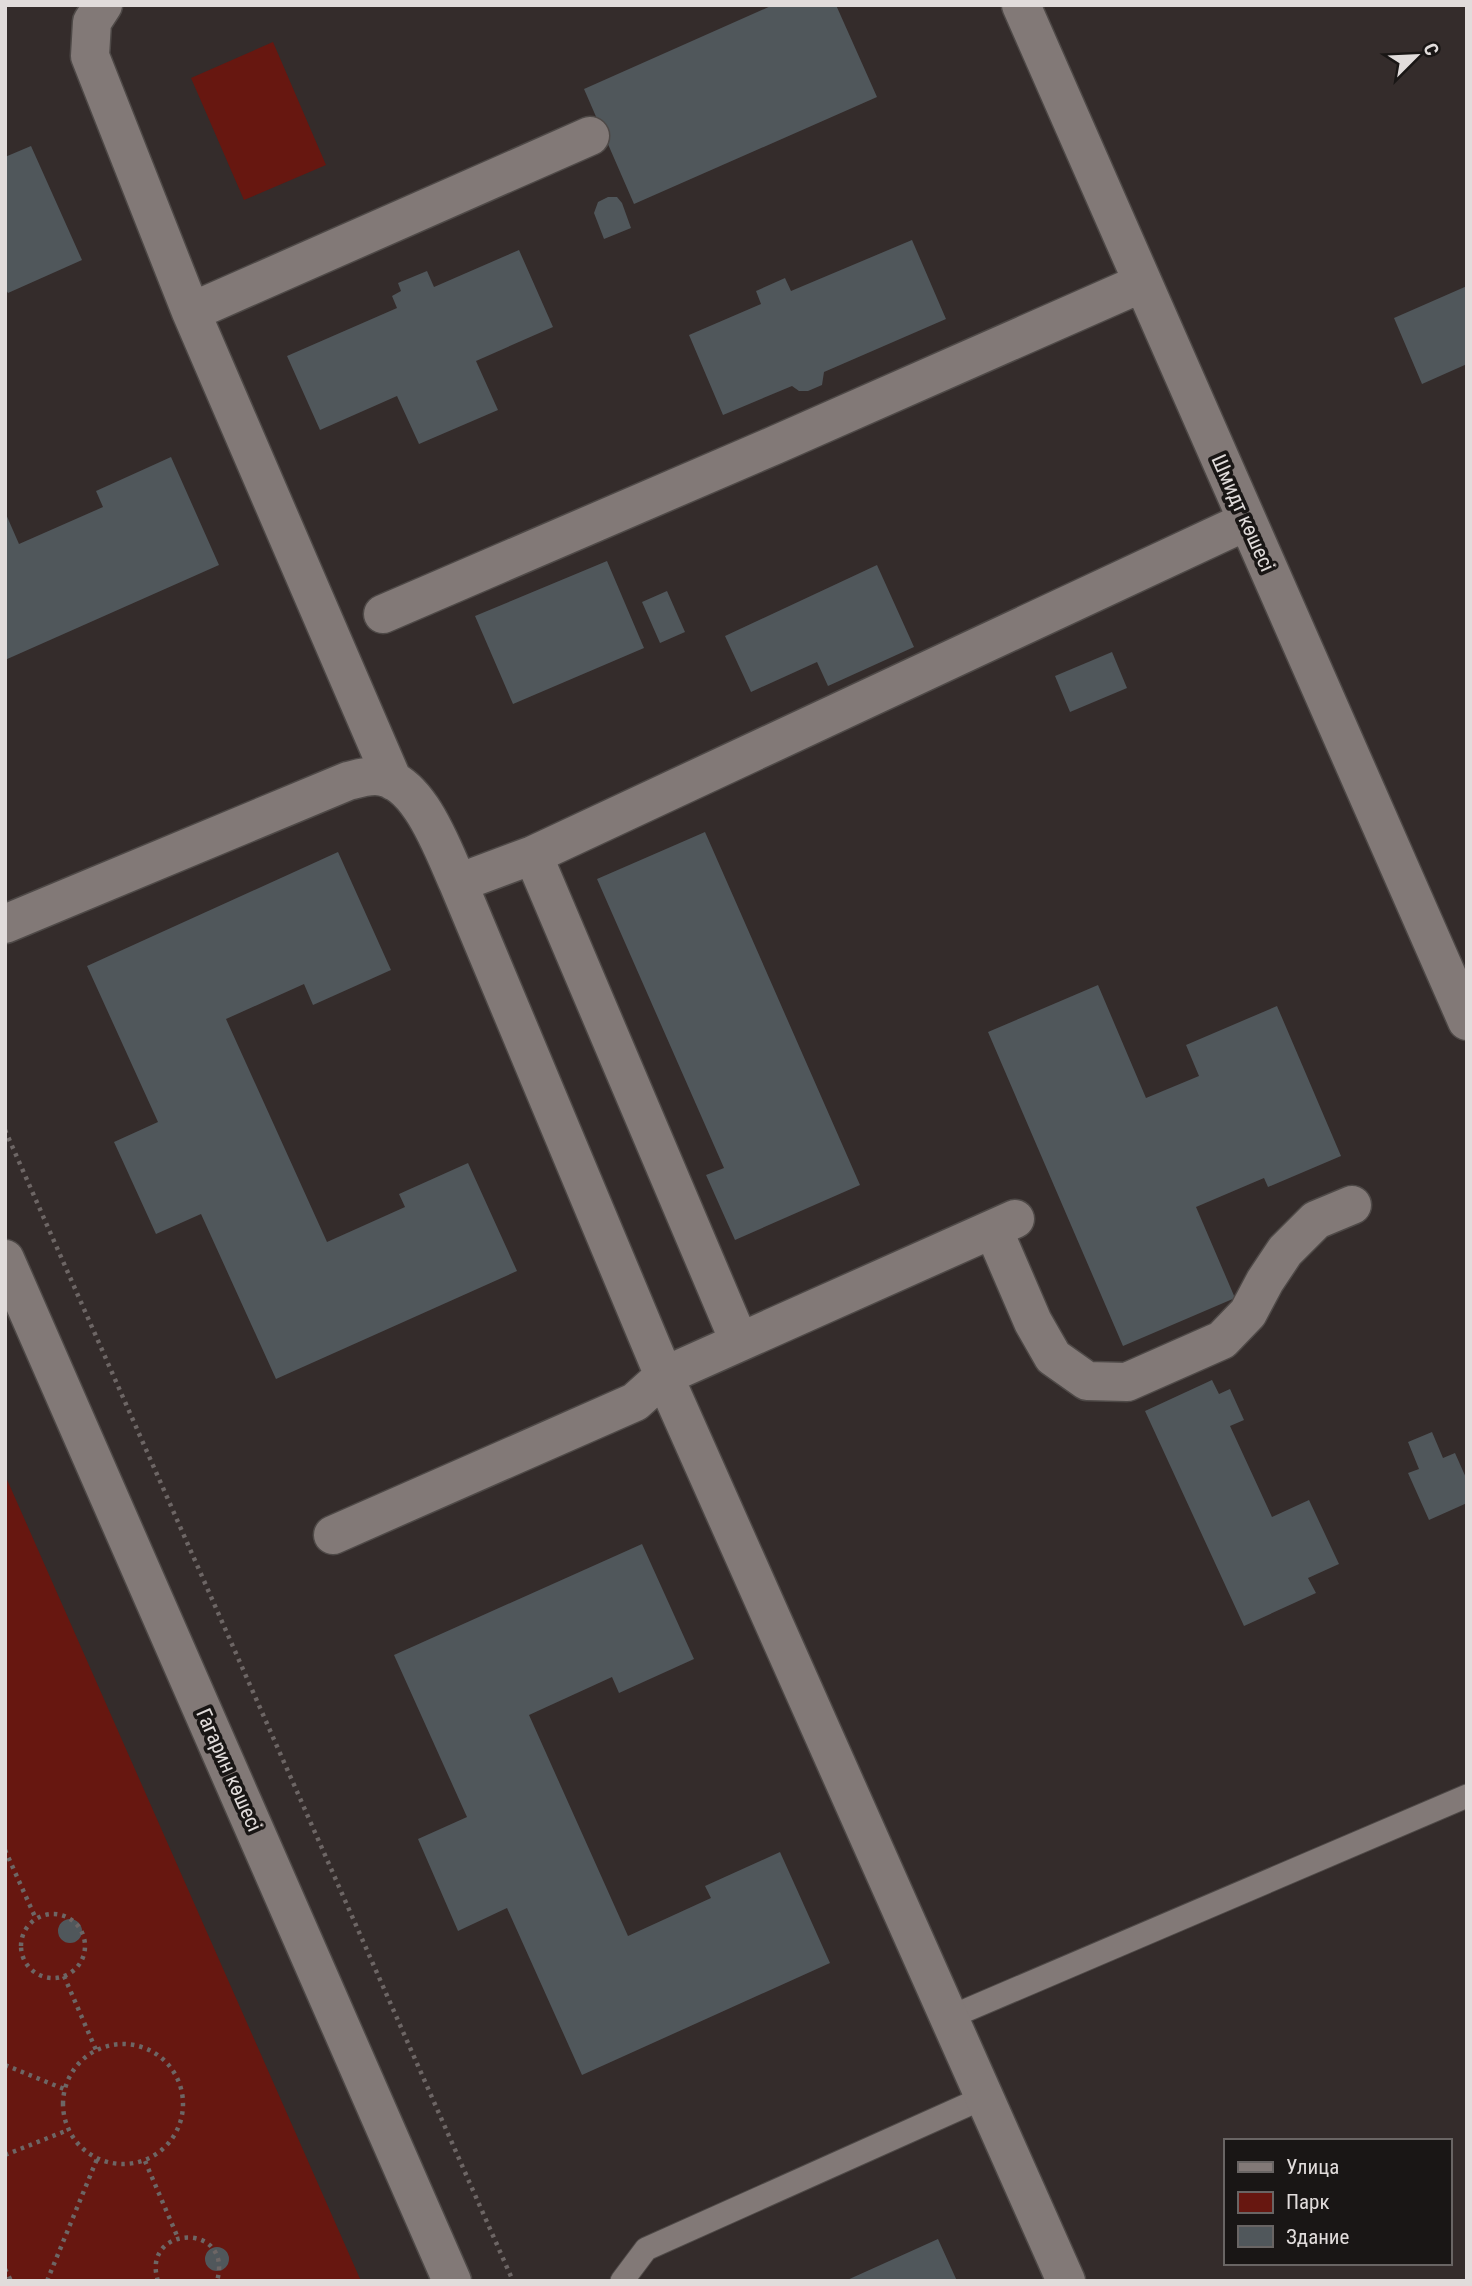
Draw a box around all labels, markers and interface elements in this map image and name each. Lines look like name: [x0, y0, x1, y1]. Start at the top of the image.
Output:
north arrow: [1381, 21, 1451, 91]
text: С: [1418, 40, 1444, 59]
street label: Шмидт көшесі: [1206, 451, 1280, 575]
street label: Гагарин көшесі: [191, 1705, 267, 1835]
legend: [1224, 2139, 1451, 2265]
text: Улица: [1286, 2155, 1339, 2179]
text: Парк: [1286, 2190, 1330, 2214]
text: Здание: [1286, 2225, 1350, 2249]

